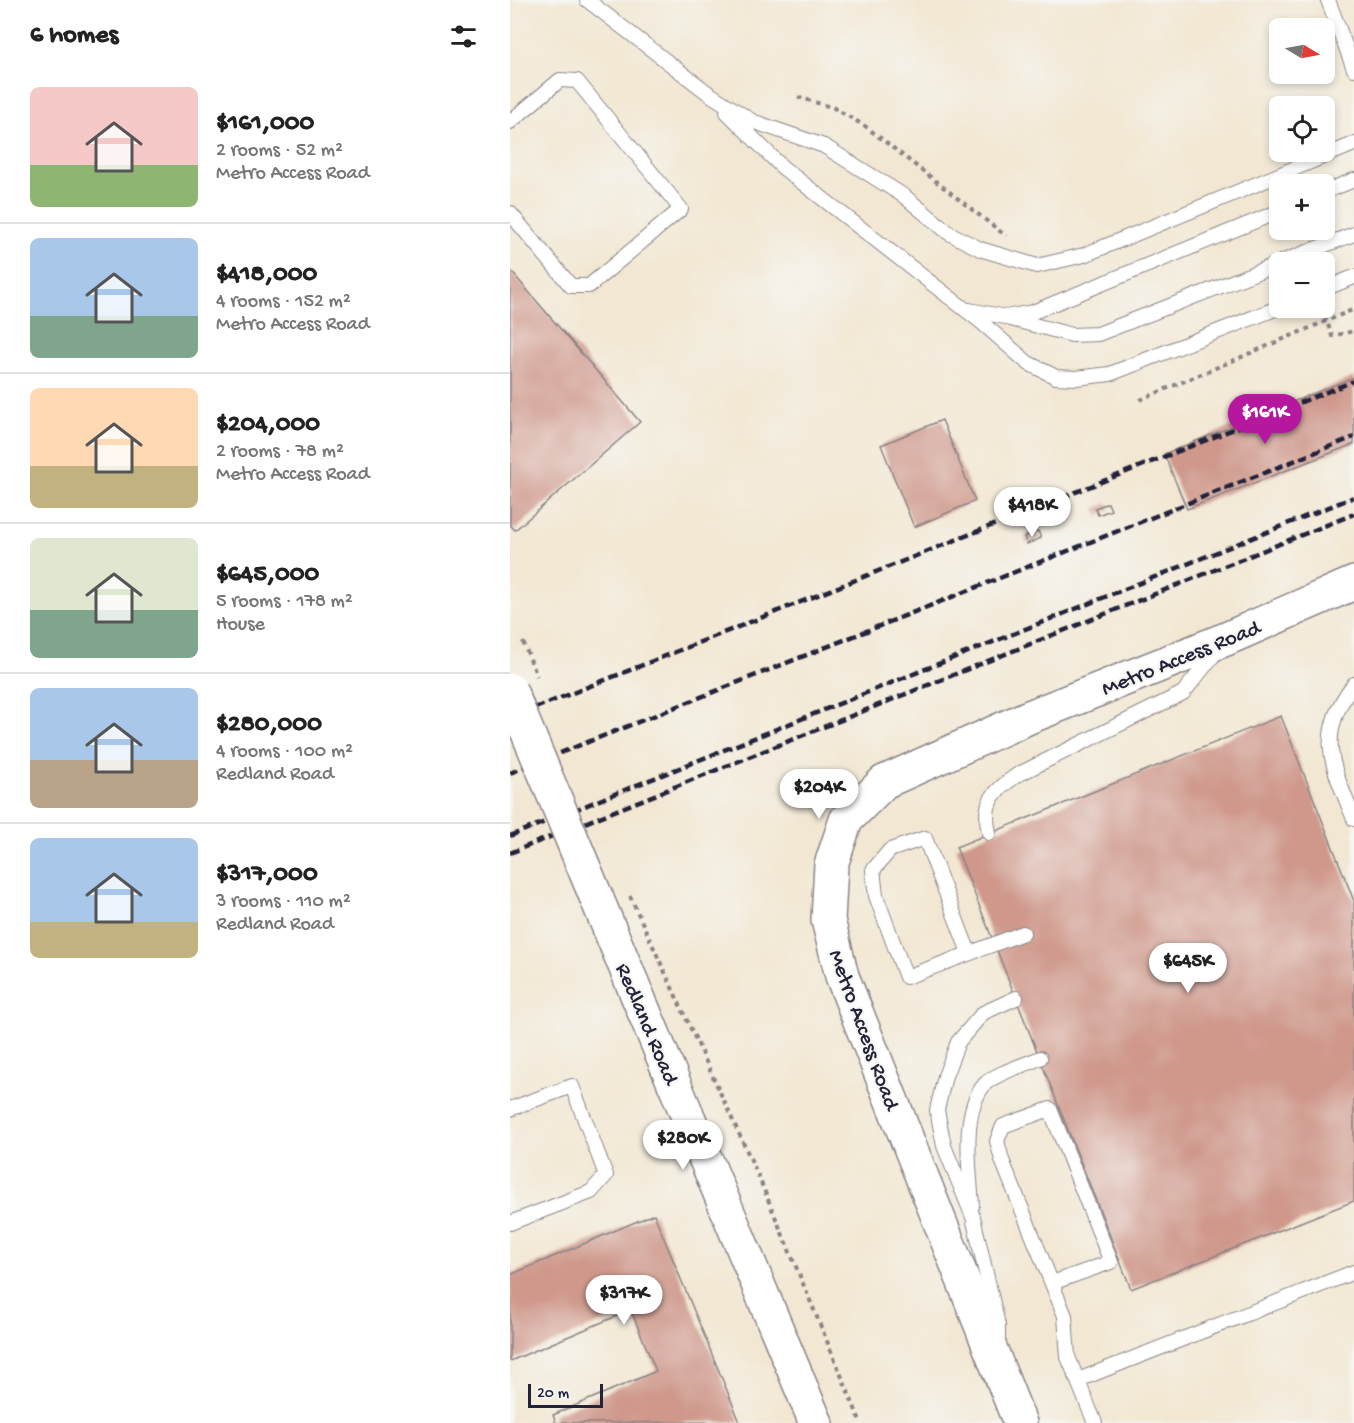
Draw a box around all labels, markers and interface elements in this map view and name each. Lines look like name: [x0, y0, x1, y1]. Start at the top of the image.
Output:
north arrow: [1269, 18, 1335, 84]
map controls: [1269, 18, 1335, 318]
icon: filters: [447, 20, 480, 53]
text: 6 homes: [30, 21, 118, 52]
button: locate: [1269, 96, 1335, 162]
text: $161,000: [216, 109, 314, 140]
icon: home: [78, 111, 150, 183]
text: 2 rooms · 52 m²: [216, 140, 343, 163]
text: Metro Access Road: [216, 163, 369, 186]
button: +: [1269, 174, 1335, 240]
button: −: [1269, 252, 1335, 318]
text: $418,000: [216, 260, 317, 291]
icon: home: [78, 262, 150, 334]
text: 4 rooms · 152 m²: [216, 291, 351, 314]
text: Metro Access Road: [216, 314, 369, 337]
pin: $161K: [1223, 394, 1307, 445]
text: $161K: [1242, 402, 1288, 425]
text: $204,000: [216, 410, 320, 441]
icon: home: [78, 412, 150, 484]
text: 2 rooms · 78 m²: [216, 441, 344, 464]
text: Metro Access Road: [216, 464, 369, 487]
pin: $418K: [990, 487, 1074, 538]
text: $418K: [1008, 495, 1056, 518]
text: $645,000: [216, 560, 319, 591]
icon: home: [78, 562, 150, 634]
text: 5 rooms · 178 m²: [216, 591, 353, 614]
text: House: [216, 614, 265, 637]
street label: Metro Access Road: [1098, 615, 1267, 703]
text: $280,000: [216, 710, 322, 741]
icon: home: [78, 712, 150, 784]
text: 4 rooms · 100 m²: [216, 741, 353, 764]
text: Redland Road: [216, 764, 334, 787]
pin: $204K: [777, 769, 861, 820]
text: $204K: [794, 777, 844, 800]
text: $317,000: [216, 860, 318, 891]
icon: home: [78, 862, 150, 934]
text: 3 rooms · 110 m²: [216, 891, 351, 914]
text: Redland Road: [216, 914, 334, 937]
pin: $645K: [1146, 943, 1230, 994]
street label: Metro Access Road: [821, 947, 904, 1116]
text: $645K: [1163, 951, 1213, 974]
street label: Redland Road: [608, 960, 683, 1091]
pin: $280K: [641, 1120, 725, 1171]
text: $280K: [657, 1128, 709, 1151]
pin: $317K: [582, 1275, 666, 1326]
text: $317K: [600, 1283, 648, 1306]
scale bar: [528, 1381, 603, 1408]
text: 20 m: [537, 1385, 569, 1404]

